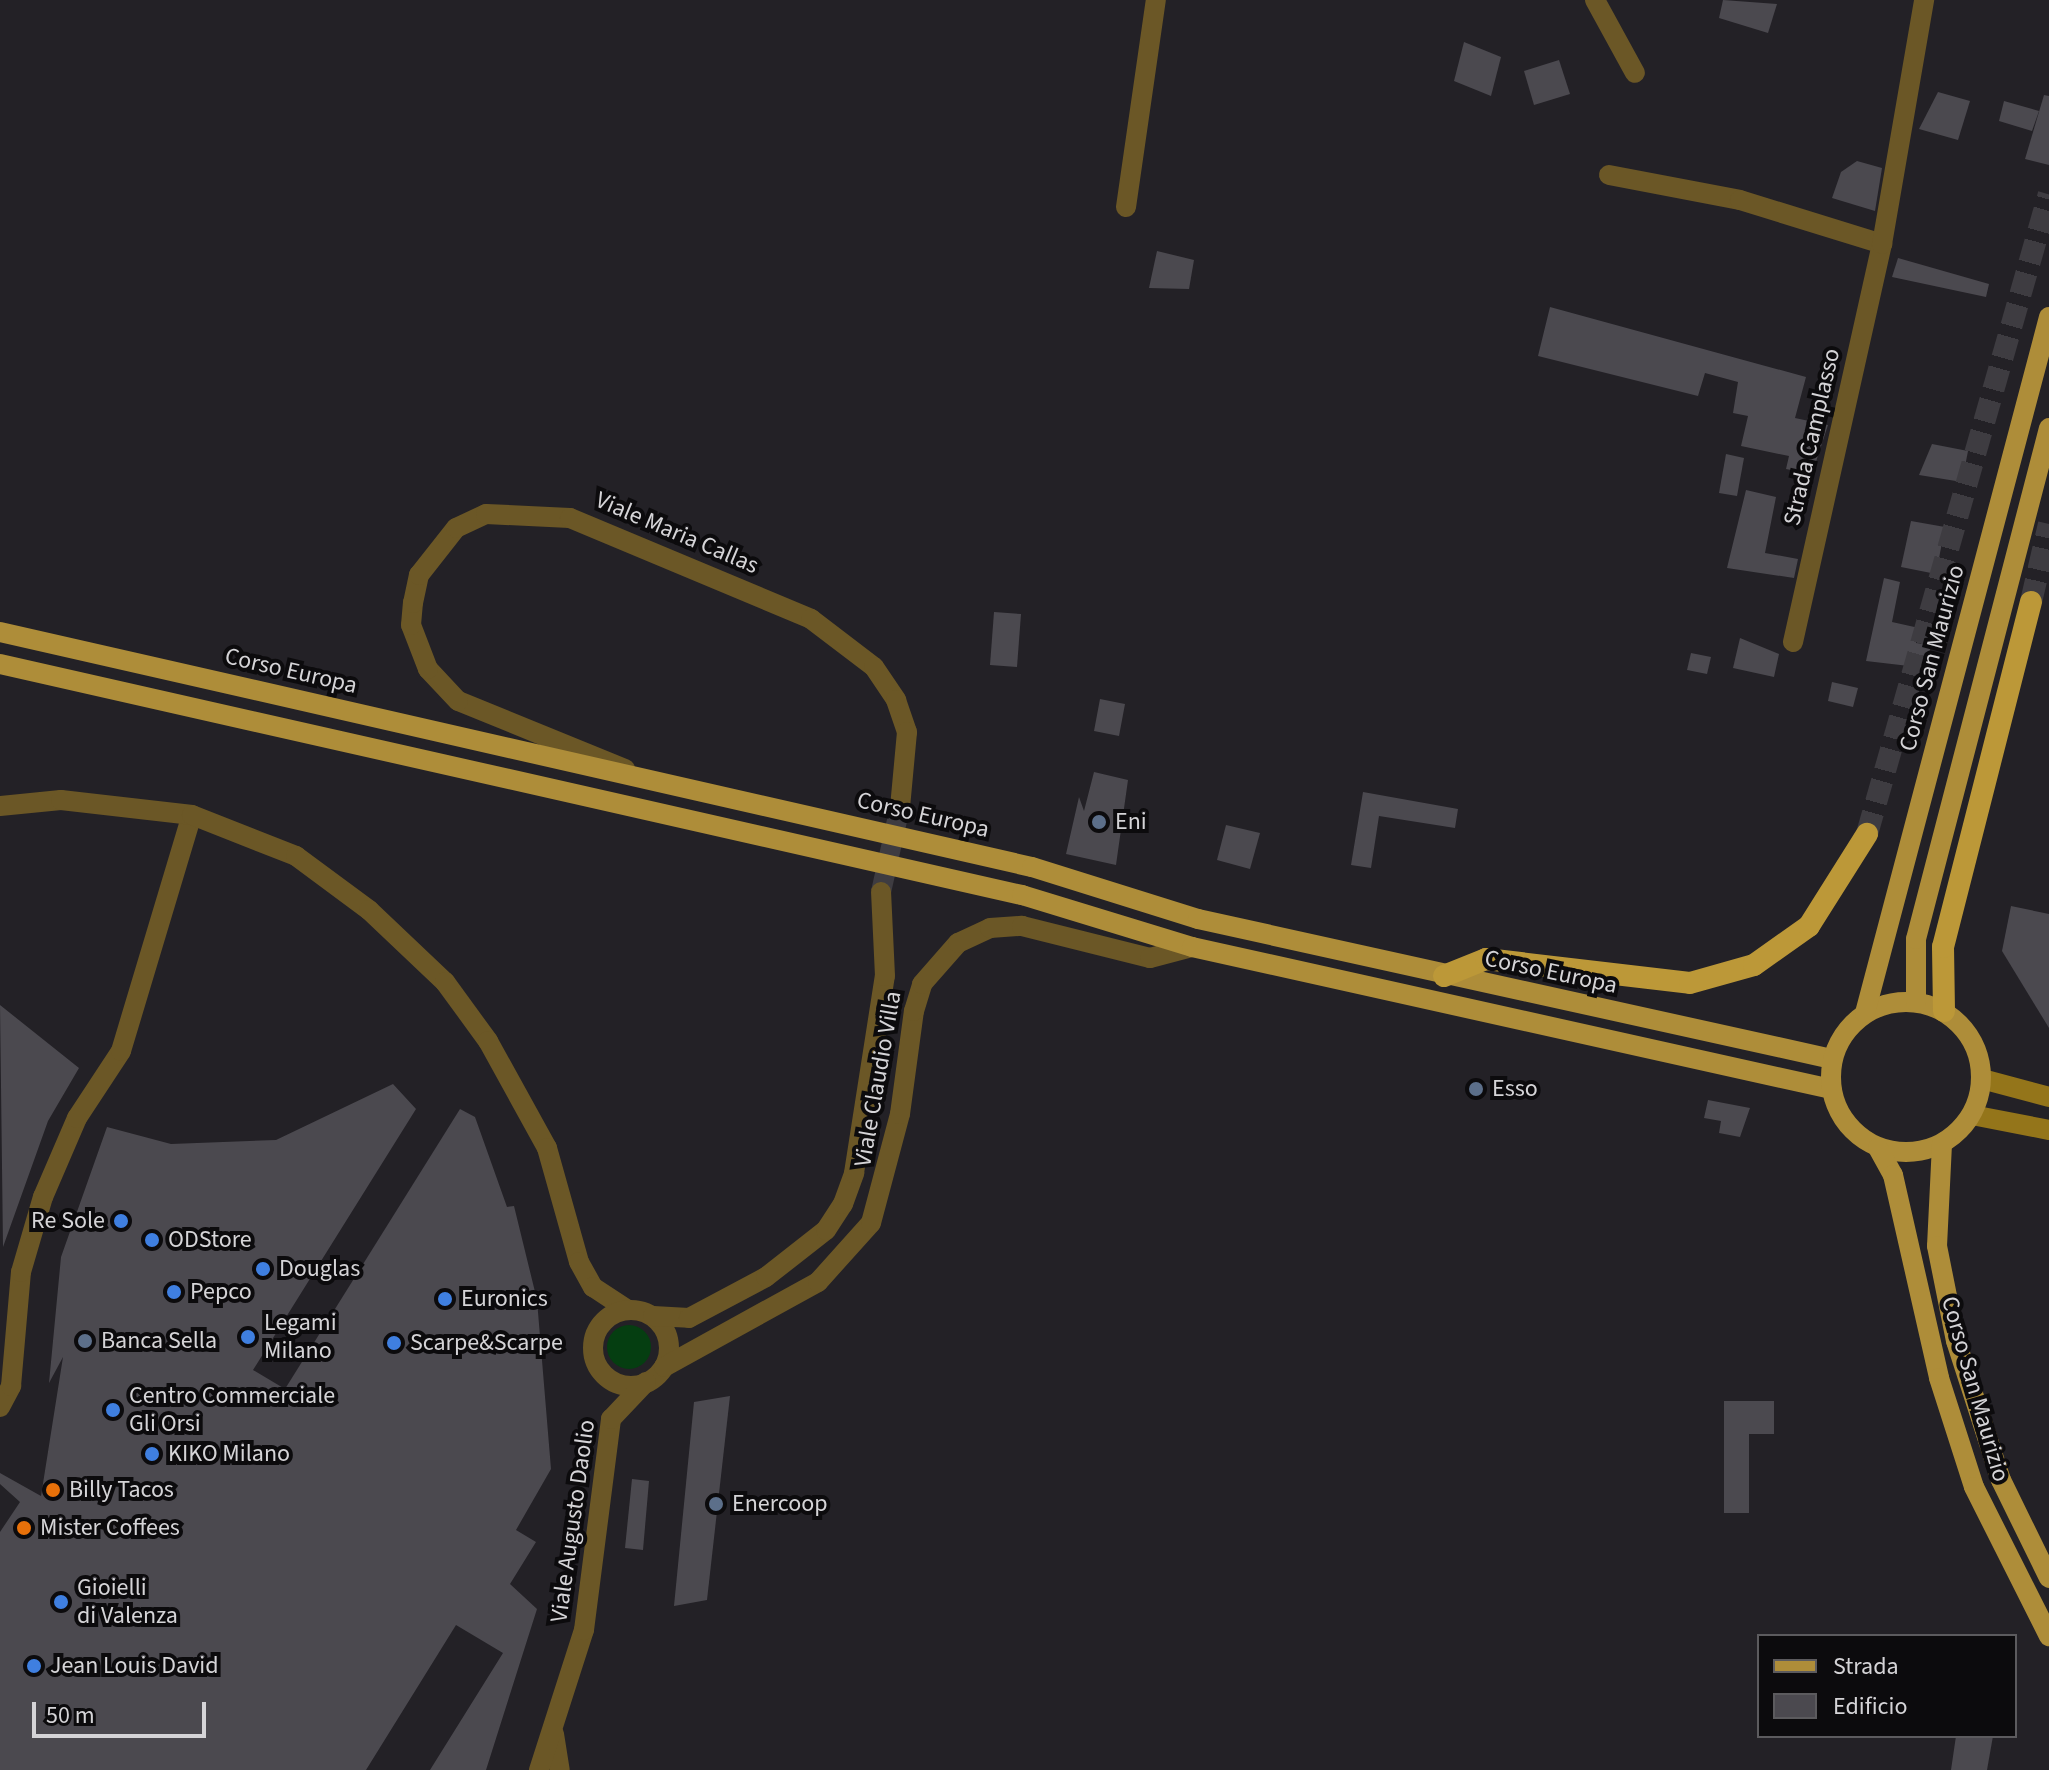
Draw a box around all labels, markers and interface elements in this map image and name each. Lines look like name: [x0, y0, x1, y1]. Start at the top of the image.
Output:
street label: Strada Camplasso: [1778, 346, 1846, 528]
street label: Viale Maria Callas: [591, 486, 763, 580]
street label: Corso San Maurizio: [1893, 562, 1971, 754]
street label: Corso Europa: [222, 642, 360, 700]
street label: Corso Europa: [854, 786, 992, 844]
place label: Eni: [1115, 808, 1147, 836]
marker: Eni: [1090, 813, 1108, 831]
street label: Corso Europa: [1482, 944, 1620, 1000]
street label: Viale Claudio Villa: [848, 989, 908, 1169]
place label: Esso: [1492, 1075, 1538, 1103]
marker: Esso: [1467, 1080, 1485, 1098]
place label: Re Sole: [31, 1207, 105, 1235]
marker: Re Sole: [112, 1212, 130, 1230]
place label: ODStore: [168, 1226, 252, 1254]
marker: ODStore: [143, 1231, 161, 1249]
place label: Douglas: [279, 1255, 360, 1283]
marker: Douglas: [254, 1260, 272, 1278]
place label: Pepco: [190, 1278, 252, 1306]
marker: Pepco: [165, 1283, 183, 1301]
place label: Euronics: [461, 1285, 548, 1313]
marker: Euronics: [436, 1290, 454, 1308]
street label: Corso San Maurizio: [1935, 1293, 2015, 1485]
place label: Legami Milano: [264, 1309, 337, 1365]
place label: Banca Sella: [101, 1327, 217, 1355]
marker: Legami Milano: [239, 1328, 257, 1346]
place label: Scarpe&Scarpe: [410, 1329, 563, 1357]
marker: Banca Sella: [76, 1332, 94, 1350]
marker: Scarpe&Scarpe: [385, 1334, 403, 1352]
place label: Centro Commerciale Gli Orsi: [129, 1382, 335, 1438]
marker: Centro Commerciale Gli Orsi: [104, 1401, 122, 1419]
street label: Viale Augusto Daolio: [545, 1418, 601, 1624]
place label: KIKO Milano: [168, 1440, 290, 1468]
marker: KIKO Milano: [143, 1445, 161, 1463]
place label: Billy Tacos: [69, 1476, 174, 1504]
marker: Billy Tacos: [44, 1481, 62, 1499]
place label: Enercoop: [732, 1490, 828, 1518]
marker: Enercoop: [707, 1495, 725, 1513]
place label: Mister Coffees: [40, 1514, 180, 1542]
marker: Mister Coffees: [15, 1519, 33, 1537]
place label: Gioielli di Valenza: [77, 1574, 178, 1630]
marker: Gioielli di Valenza: [52, 1593, 70, 1611]
legend: [1757, 1634, 2017, 1738]
text: Strada: [1833, 1649, 1899, 1684]
place label: Jean Louis David: [50, 1652, 219, 1680]
marker: Jean Louis David: [25, 1657, 43, 1675]
scale bar: [36, 1686, 210, 1736]
text: Edificio: [1833, 1689, 1907, 1724]
text: 50 m: [46, 1698, 95, 1733]

